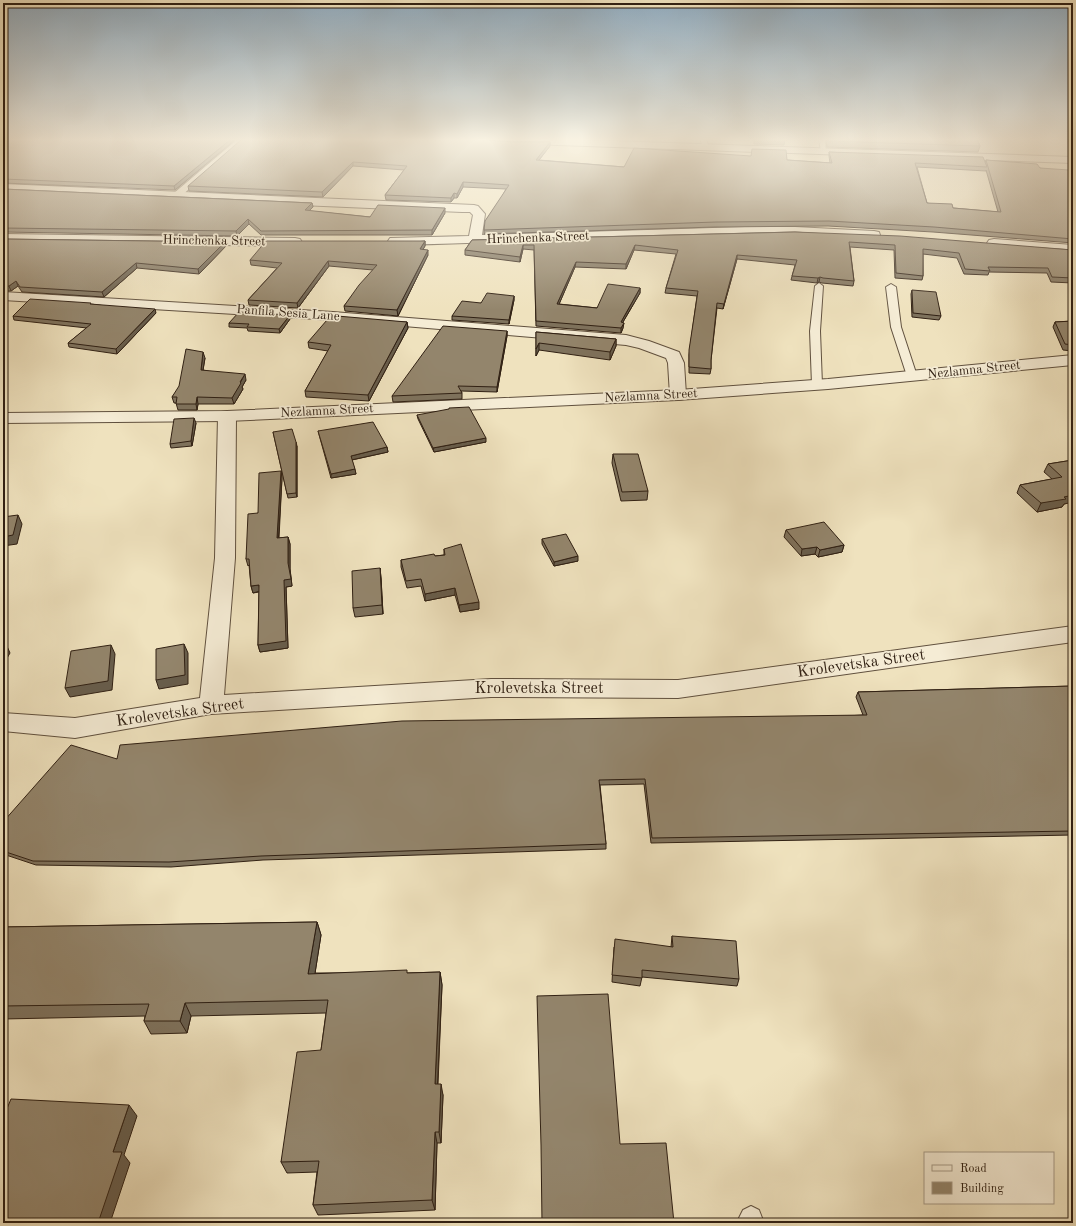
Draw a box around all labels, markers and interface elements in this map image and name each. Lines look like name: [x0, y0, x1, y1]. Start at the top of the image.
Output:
street label: Hrinchenka Street: [486, 230, 590, 246]
street label: Hrinchenka Street: [162, 234, 266, 248]
street label: Panfila Sesia Lane: [236, 303, 340, 323]
street label: Nezlamna Street: [927, 359, 1022, 381]
street label: Nezlamna Street: [604, 387, 698, 405]
street label: Nezlamna Street: [280, 402, 374, 420]
street label: Krolevetska Street: [796, 647, 926, 681]
street label: Krolevetska Street: [475, 681, 604, 697]
street label: Krolevetska Street: [115, 696, 245, 730]
legend: [924, 1152, 1054, 1204]
text: Road: [960, 1163, 987, 1175]
text: Building: [960, 1183, 1004, 1195]

